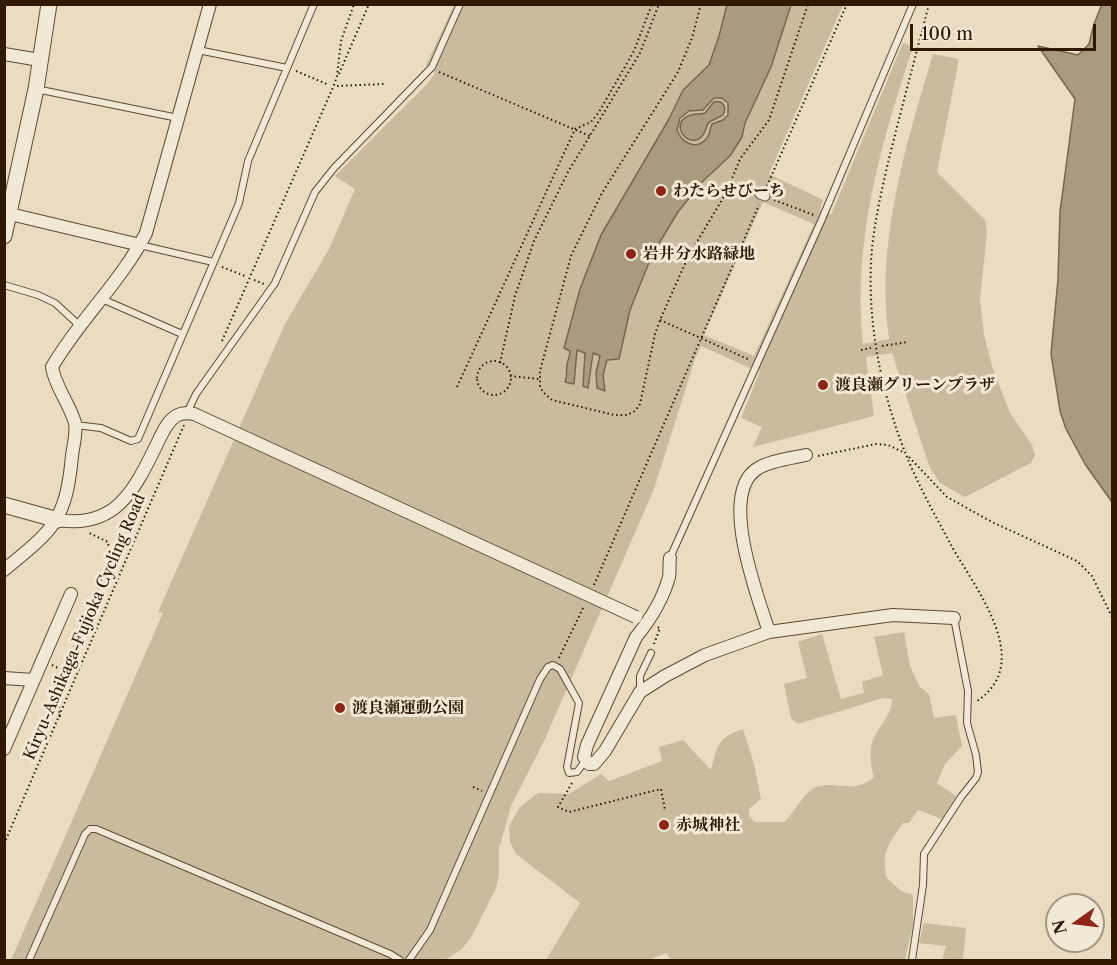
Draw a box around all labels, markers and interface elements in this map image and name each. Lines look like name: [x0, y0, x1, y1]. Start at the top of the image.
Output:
scale bar: [913, 12, 1099, 50]
text: 100 m: [921, 23, 973, 45]
place label: わたらせびーち: [673, 181, 785, 201]
marker: わたらせびーち: [654, 184, 668, 198]
place label: 岩井分水路緑地: [643, 244, 755, 264]
marker: 岩井分水路緑地: [624, 247, 638, 261]
place label: 渡良瀬グリーンプラザ: [835, 375, 995, 395]
marker: 渡良瀬グリーンプラザ: [816, 378, 830, 392]
street label: Kiryu-Ashikaga-Fujioka Cycling Road: [20, 491, 150, 763]
place label: 渡良瀬運動公園: [352, 698, 464, 718]
marker: 渡良瀬運動公園: [333, 701, 347, 715]
place label: 赤城神社: [676, 815, 740, 835]
marker: 赤城神社: [657, 818, 671, 832]
north arrow: [1045, 893, 1105, 953]
text: N: [1048, 918, 1071, 936]

